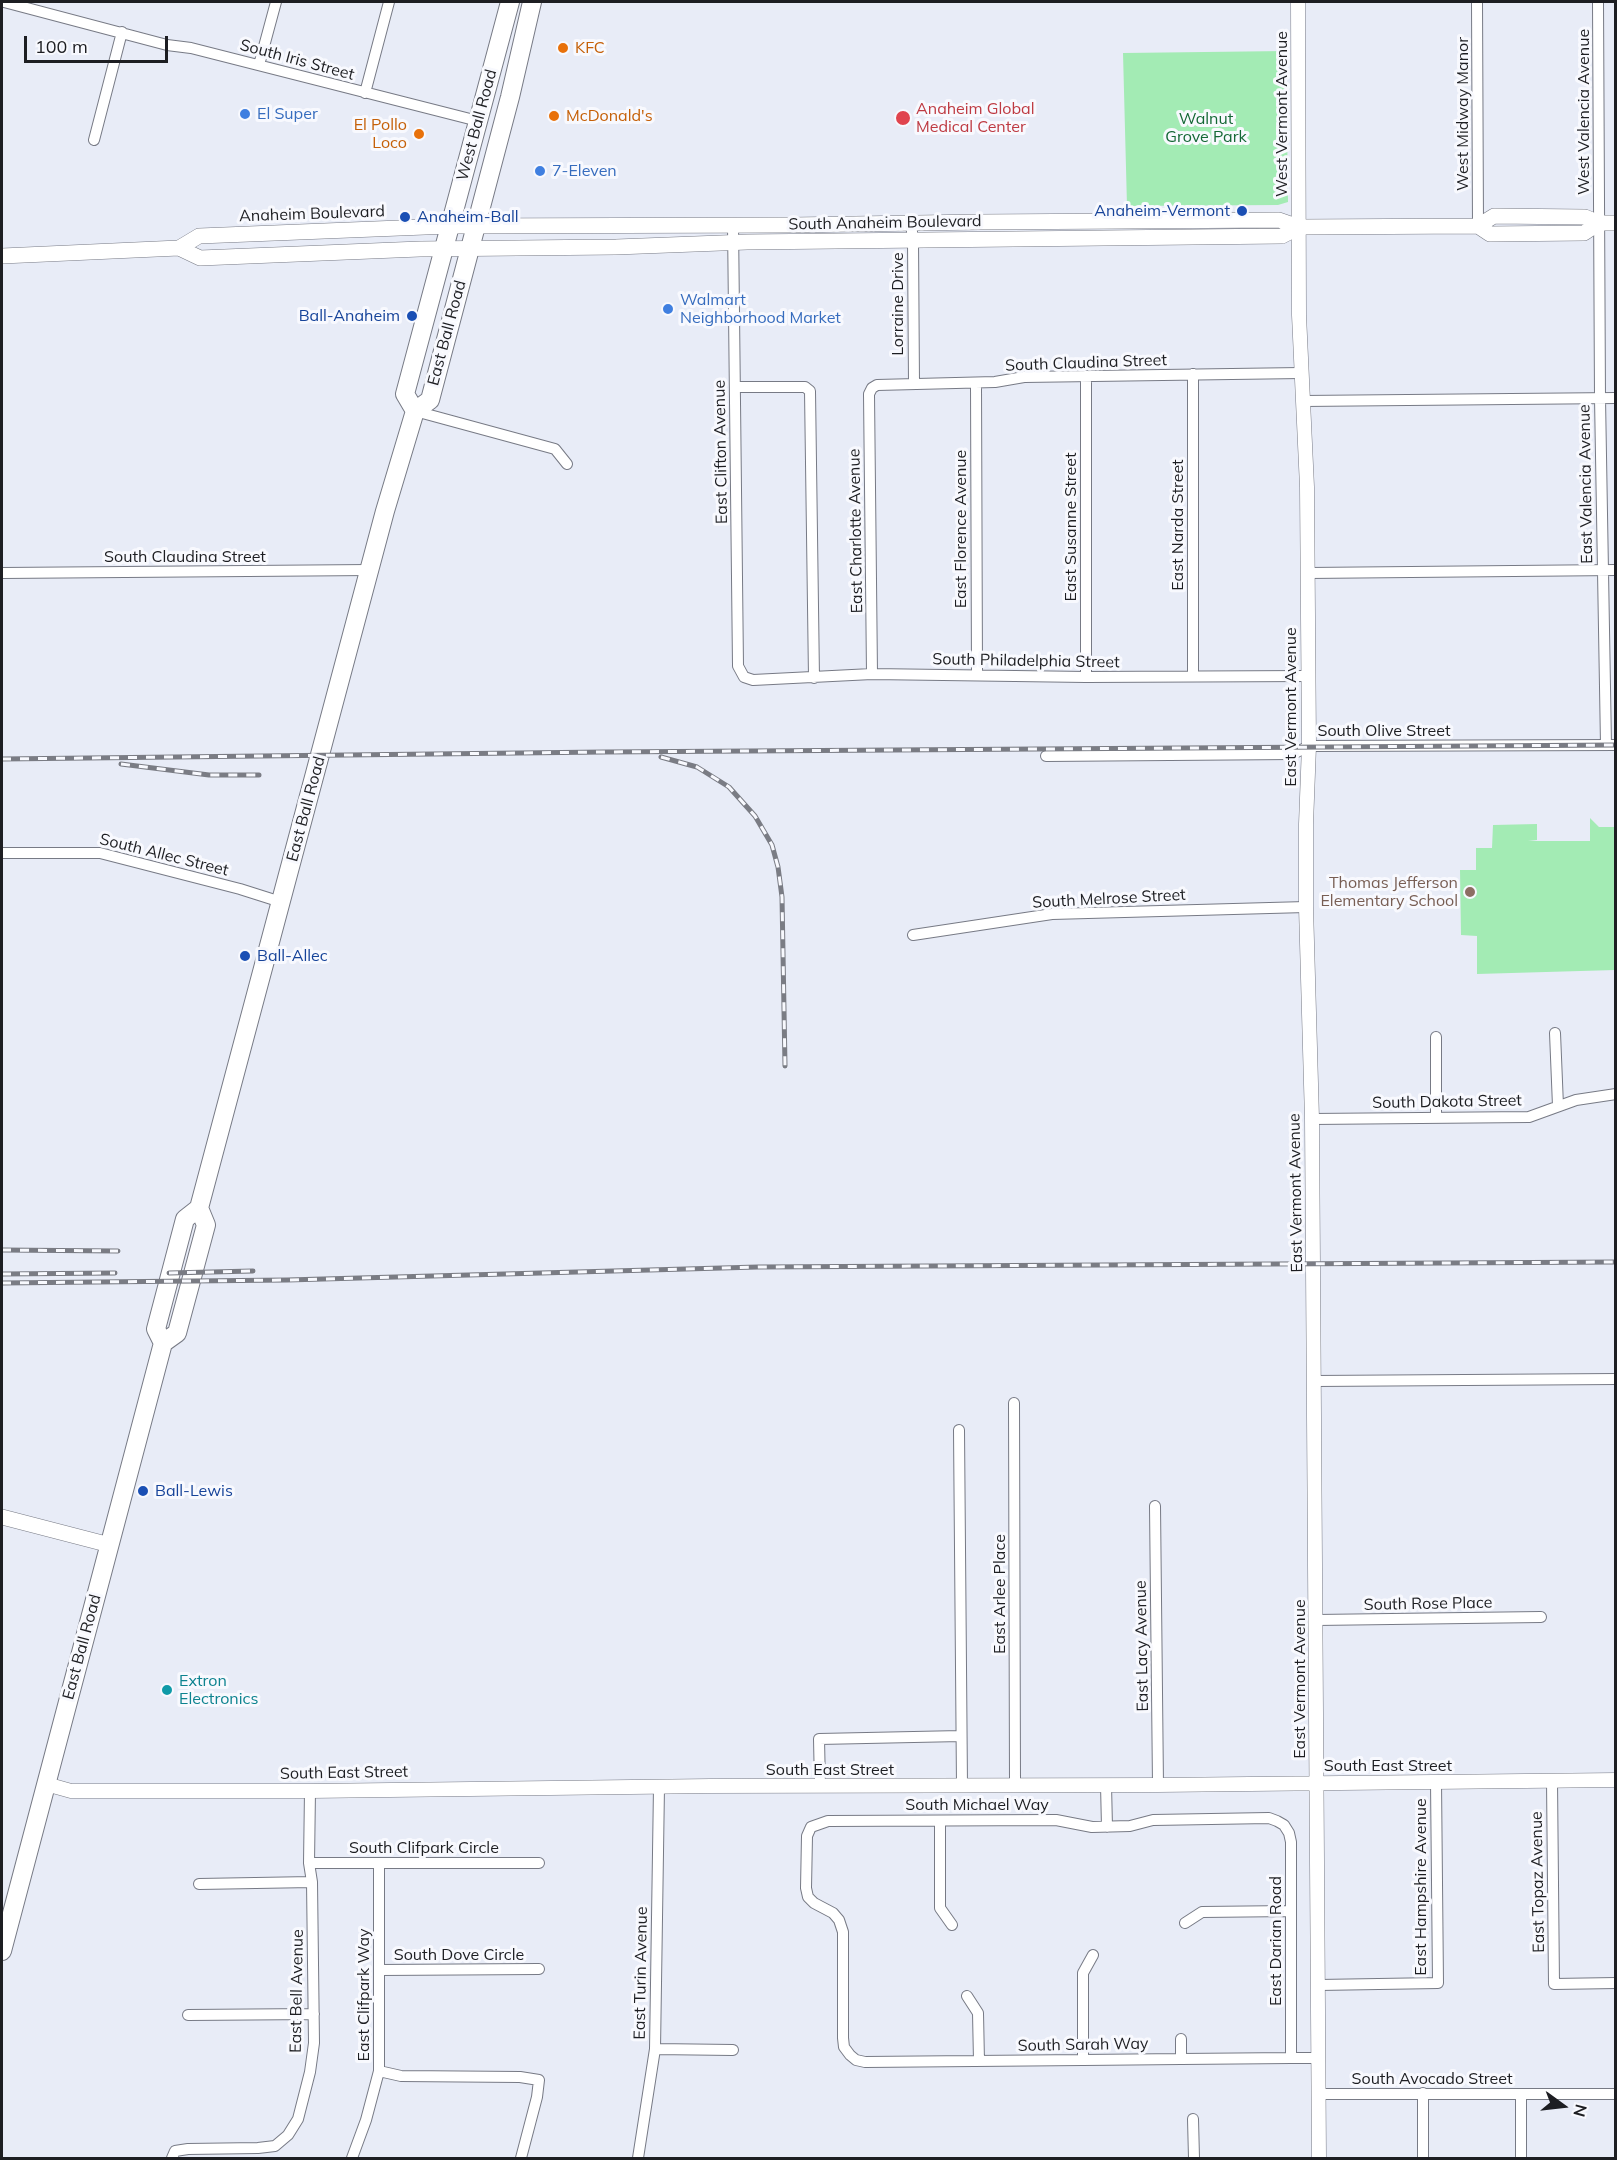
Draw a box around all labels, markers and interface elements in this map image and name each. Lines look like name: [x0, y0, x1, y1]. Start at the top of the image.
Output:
scale bar: [27, 24, 171, 62]
street label: West Valencia Avenue: [1574, 29, 1594, 195]
street label: West Vermont Avenue: [1272, 31, 1292, 197]
text: 100 m: [35, 35, 88, 58]
street label: South Iris Street: [238, 36, 356, 84]
street label: West Midway Manor: [1453, 37, 1473, 191]
place label: KFC: [575, 38, 605, 58]
marker: KFC: [556, 41, 570, 55]
street label: West Ball Road: [453, 67, 501, 183]
place label: Anaheim Global Medical Center: [916, 99, 1034, 137]
place label: El Super: [257, 104, 318, 124]
place label: McDonald's: [566, 106, 653, 126]
marker: El Super: [238, 107, 252, 121]
marker: McDonald's: [547, 109, 561, 123]
marker: Anaheim Global Medical Center: [894, 109, 912, 127]
park label: Walnut Grove Park: [1165, 109, 1247, 147]
place label: El Pollo Loco: [354, 115, 407, 153]
marker: El Pollo Loco: [412, 127, 426, 141]
place label: 7-Eleven: [552, 161, 617, 181]
marker: 7-Eleven: [533, 164, 547, 178]
place label: Anaheim-Vermont: [1094, 201, 1230, 221]
street label: Anaheim Boulevard: [239, 202, 385, 226]
marker: Anaheim-Vermont: [1235, 204, 1249, 218]
place label: Anaheim-Ball: [417, 207, 519, 227]
marker: Anaheim-Ball: [398, 210, 412, 224]
street label: South Anaheim Boulevard: [788, 212, 982, 234]
street label: Lorraine Drive: [888, 252, 908, 356]
street label: East Ball Road: [424, 278, 470, 388]
place label: Walmart Neighborhood Market: [680, 290, 841, 328]
marker: Walmart Neighborhood Market: [661, 302, 675, 316]
place label: Ball-Anaheim: [299, 306, 400, 326]
marker: Ball-Anaheim: [405, 309, 419, 323]
street label: South Claudina Street: [1005, 351, 1167, 375]
street label: East Clifton Avenue: [710, 380, 732, 524]
street label: East Valencia Avenue: [1575, 404, 1597, 564]
street label: East Charlotte Avenue: [845, 449, 867, 613]
street label: East Florence Avenue: [951, 450, 971, 608]
street label: East Susanne Street: [1061, 452, 1081, 602]
street label: East Narda Street: [1168, 459, 1188, 591]
street label: South Claudina Street: [104, 547, 266, 567]
street label: East Vermont Avenue: [1281, 627, 1301, 787]
street label: South Philadelphia Street: [932, 650, 1120, 672]
street label: South Olive Street: [1318, 721, 1450, 741]
street label: East Ball Road: [283, 754, 329, 864]
street label: South Allec Street: [98, 830, 230, 880]
place label: Thomas Jefferson Elementary School: [1320, 873, 1458, 911]
street label: South Melrose Street: [1032, 885, 1186, 913]
marker: Thomas Jefferson Elementary School: [1463, 885, 1477, 899]
place label: Ball-Allec: [257, 946, 328, 966]
marker: Ball-Allec: [238, 949, 252, 963]
street label: South Dakota Street: [1372, 1091, 1522, 1113]
street label: East Vermont Avenue: [1285, 1113, 1307, 1273]
place label: Ball-Lewis: [155, 1481, 233, 1501]
marker: Ball-Lewis: [136, 1484, 150, 1498]
street label: East Arlee Place: [990, 1534, 1010, 1654]
street label: East Lacy Avenue: [1131, 1580, 1153, 1712]
street label: East Ball Road: [59, 1592, 105, 1702]
street label: South Rose Place: [1364, 1593, 1492, 1615]
street label: East Vermont Avenue: [1290, 1599, 1310, 1759]
place label: Extron Electronics: [179, 1671, 258, 1709]
marker: Extron Electronics: [160, 1683, 174, 1697]
street label: South East Street: [1324, 1756, 1452, 1776]
street label: South East Street: [766, 1760, 894, 1780]
street label: South East Street: [280, 1762, 408, 1784]
street label: South Michael Way: [905, 1795, 1049, 1815]
street label: East Hampshire Avenue: [1411, 1798, 1431, 1976]
street label: East Topaz Avenue: [1527, 1811, 1549, 1953]
street label: South Clifpark Circle: [349, 1838, 499, 1858]
street label: East Darian Road: [1266, 1876, 1286, 2006]
street label: East Turin Avenue: [630, 1906, 652, 2040]
street label: East Bell Avenue: [286, 1929, 308, 2053]
street label: East Clifpark Way: [354, 1929, 374, 2061]
street label: South Dove Circle: [394, 1945, 524, 1965]
street label: South Sarah Way: [1017, 2034, 1149, 2056]
street label: South Avocado Street: [1352, 2069, 1512, 2089]
north arrow: [1533, 2076, 1593, 2136]
text: N: [1569, 2102, 1592, 2119]

